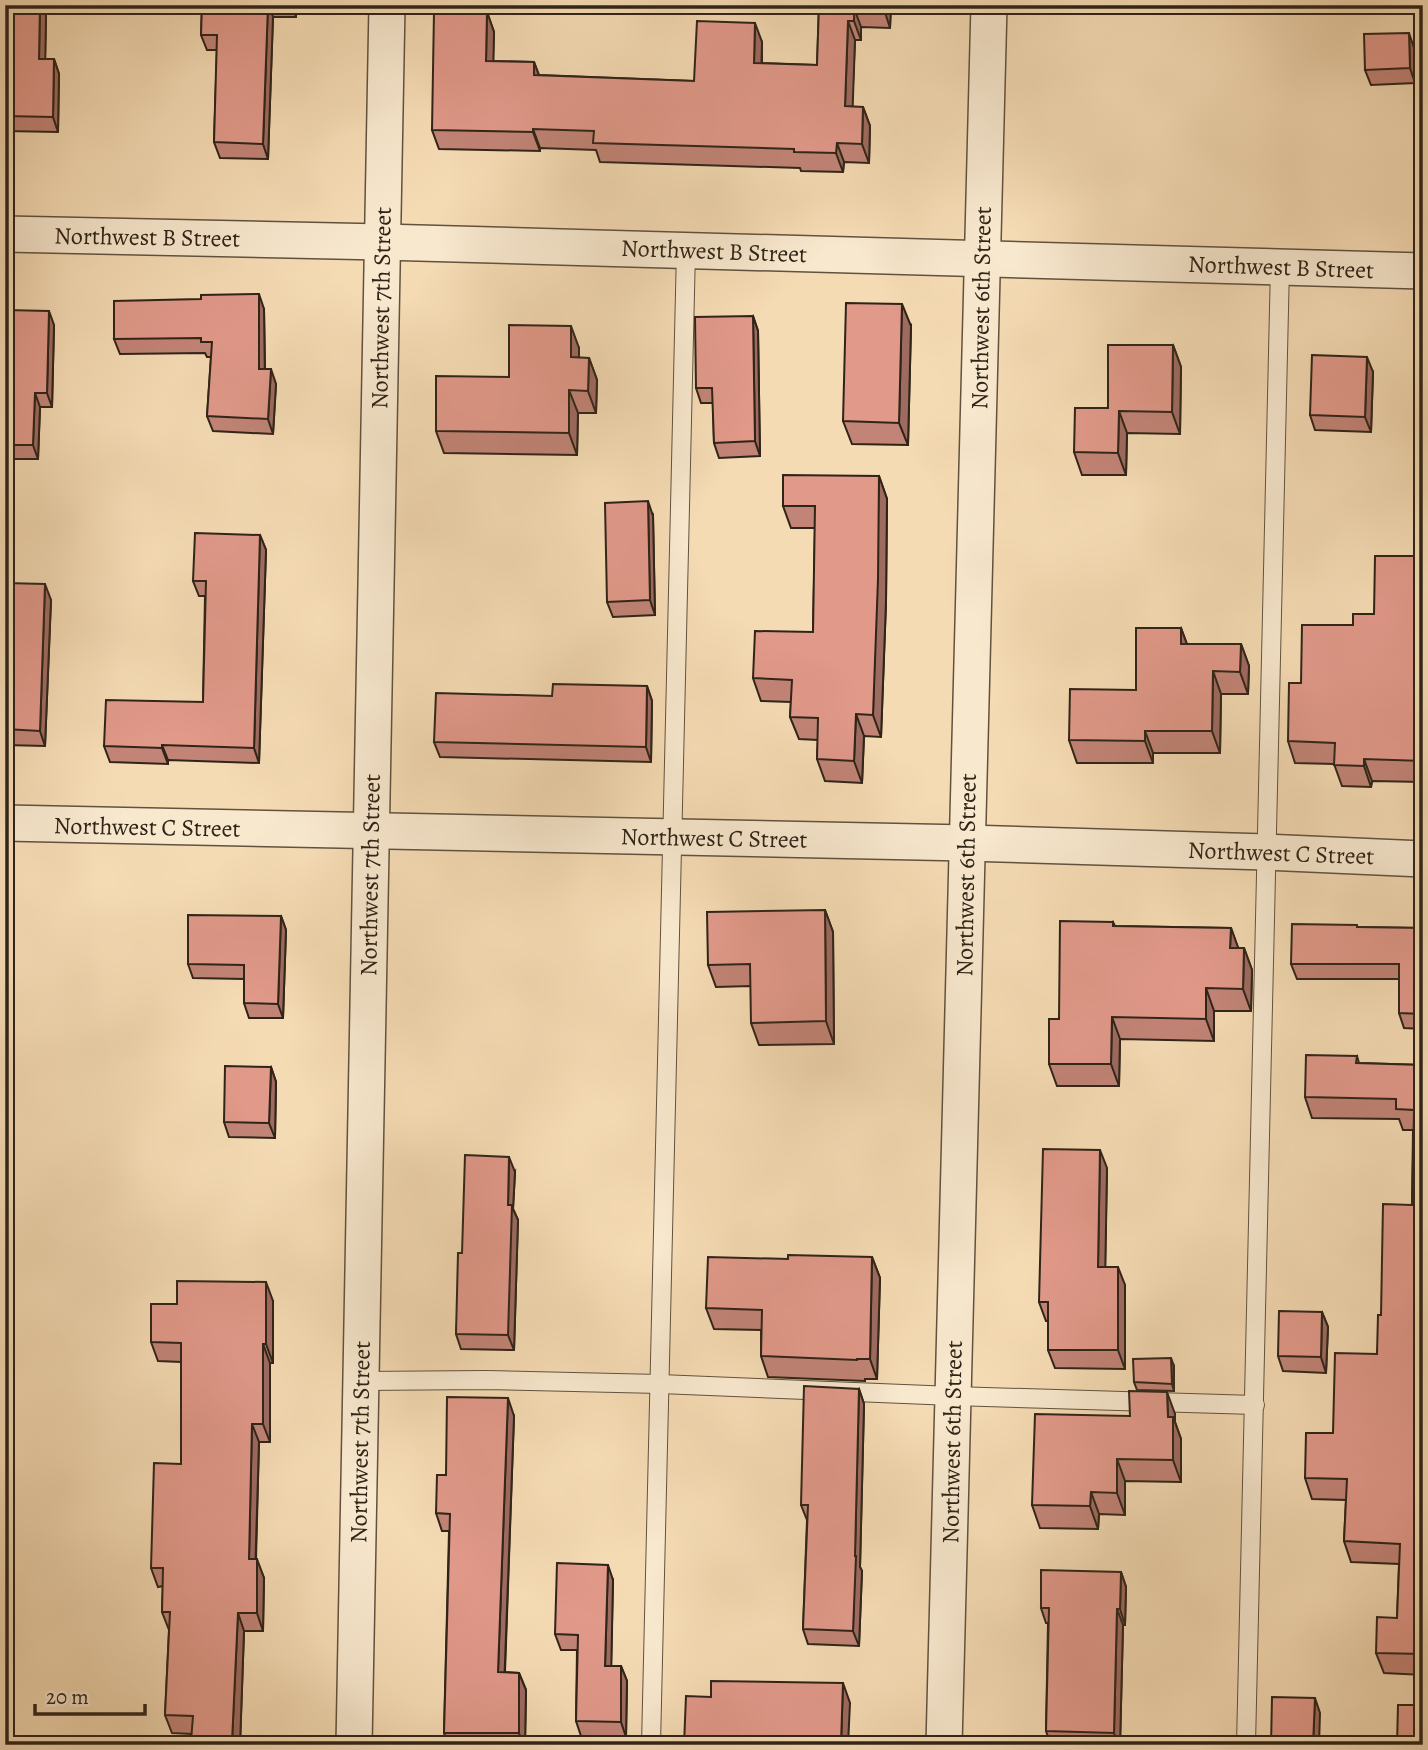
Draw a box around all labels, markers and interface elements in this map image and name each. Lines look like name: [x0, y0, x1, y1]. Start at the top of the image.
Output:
street label: Northwest 7th Street: [363, 206, 399, 409]
street label: Northwest 6th Street: [963, 206, 999, 410]
street label: Northwest B Street: [54, 219, 240, 255]
street label: Northwest B Street: [621, 232, 808, 270]
street label: Northwest B Street: [1188, 248, 1375, 286]
street label: Northwest 7th Street: [352, 773, 388, 976]
street label: Northwest 6th Street: [948, 773, 984, 977]
street label: Northwest C Street: [53, 809, 241, 845]
street label: Northwest C Street: [620, 820, 808, 856]
street label: Northwest C Street: [1187, 834, 1375, 872]
street label: Northwest 7th Street: [342, 1340, 378, 1543]
street label: Northwest 6th Street: [934, 1340, 970, 1544]
scale bar: [35, 1673, 145, 1717]
text: 20 m: [46, 1683, 89, 1711]

